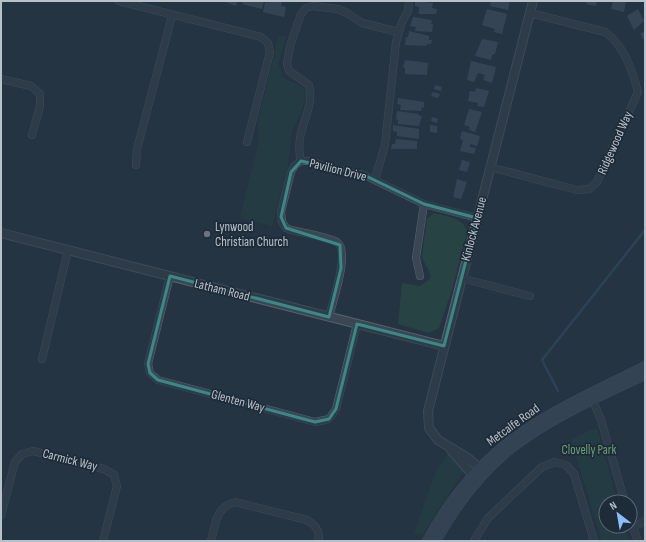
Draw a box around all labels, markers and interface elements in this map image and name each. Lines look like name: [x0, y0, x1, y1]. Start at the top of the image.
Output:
street label: Ridgewood Way: [594, 109, 636, 177]
street label: Pavilion Drive: [308, 155, 368, 185]
street label: Kinlock Avenue: [458, 195, 490, 263]
place label: Lynwood Christian Church: [215, 219, 288, 250]
marker: Lynwood Christian Church: [202, 229, 212, 239]
street label: Latham Road: [193, 275, 251, 305]
street label: Glenten Way: [210, 386, 266, 416]
street label: Metcalfe Road: [483, 400, 543, 450]
park label: Clovelly Park: [561, 442, 617, 458]
street label: Carmick Way: [41, 445, 99, 475]
north arrow: [598, 494, 638, 534]
text: N: [607, 499, 619, 513]

